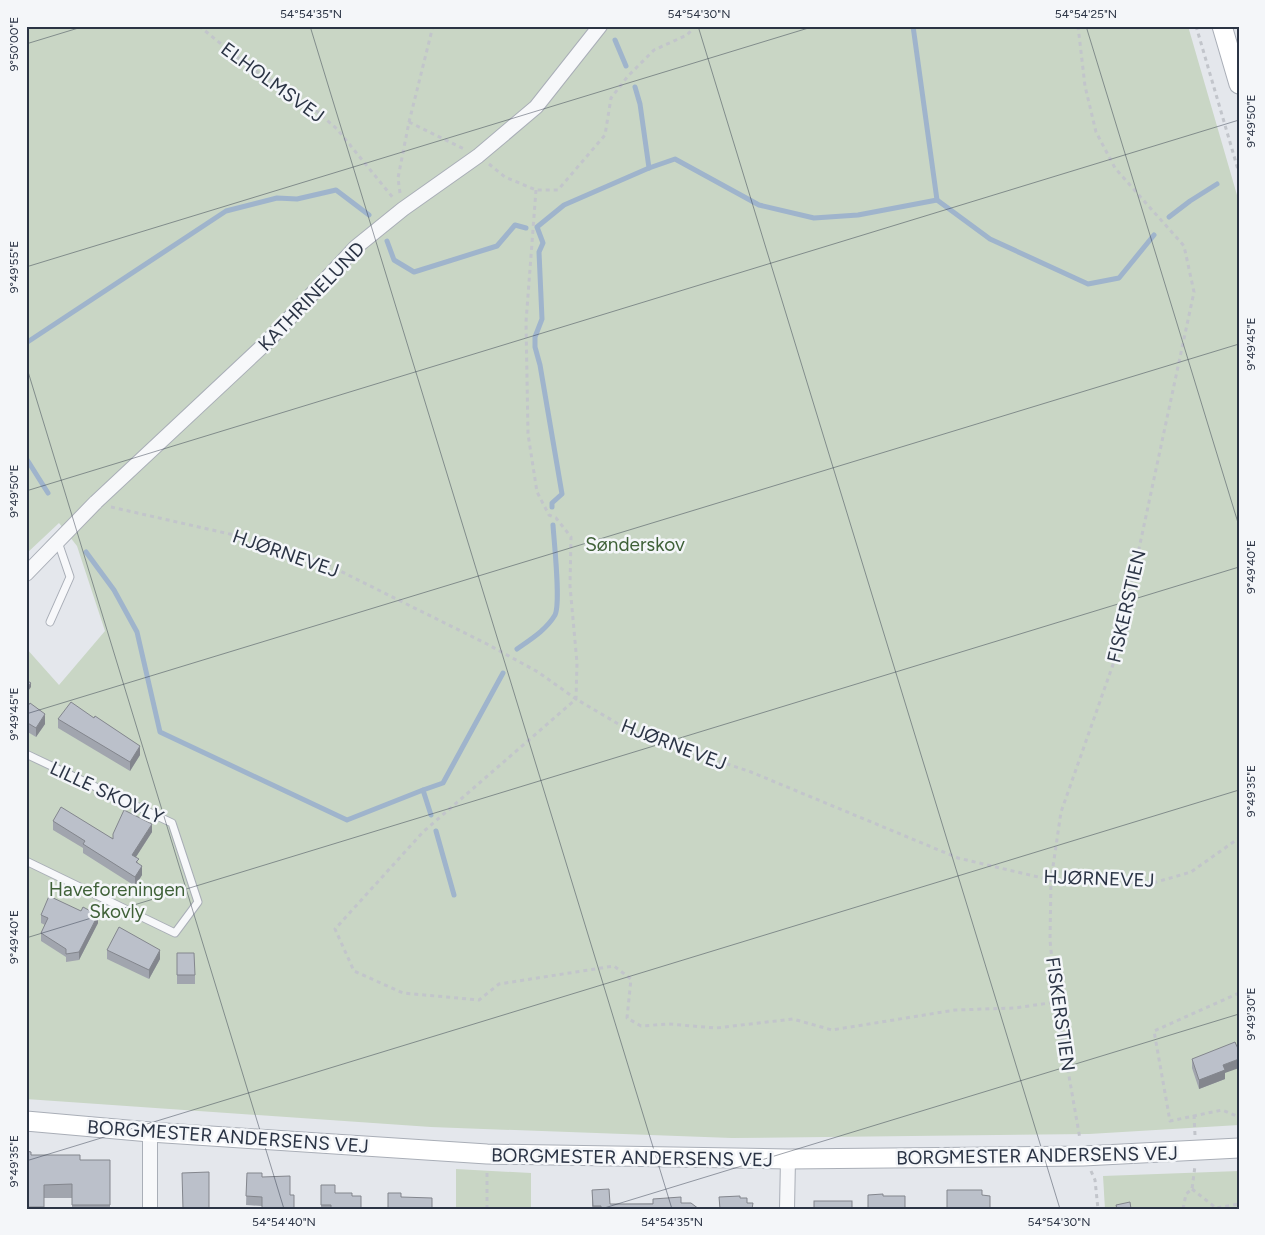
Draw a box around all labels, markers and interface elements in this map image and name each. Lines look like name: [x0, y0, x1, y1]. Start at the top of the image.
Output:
text: 54°54'35"N: [280, 7, 342, 21]
text: 54°54'30"N: [668, 7, 730, 21]
text: 54°54'25"N: [1055, 7, 1117, 21]
text: 9°50'00"E: [7, 17, 21, 71]
street label: ELHOLMSVEJ: [217, 37, 329, 128]
text: 9°49'50"E: [1244, 94, 1258, 148]
street label: KATHRINELUND: [253, 237, 369, 356]
text: 9°49'55"E: [7, 241, 21, 293]
text: 9°49'45"E: [1244, 317, 1258, 371]
text: 9°49'50"E: [7, 464, 21, 518]
street label: HJØRNEVEJ: [230, 525, 342, 582]
park label: Sønderskov: [585, 533, 685, 556]
text: 9°49'40"E: [1244, 540, 1258, 594]
street label: FISKERSTIEN: [1102, 547, 1151, 665]
text: 9°49'45"E: [7, 687, 21, 741]
street label: HJØRNEVEJ: [618, 714, 730, 775]
street label: LILLE SKOVLY: [46, 756, 168, 829]
text: 9°49'35"E: [1244, 765, 1258, 817]
street label: HJØRNEVEJ: [1043, 865, 1155, 892]
park label: Haveforeningen Skovly: [49, 878, 185, 923]
text: 9°49'40"E: [7, 910, 21, 964]
street label: FISKERSTIEN: [1041, 955, 1080, 1073]
text: 9°49'30"E: [1244, 987, 1258, 1041]
street label: BORGMESTER ANDERSENS VEJ: [87, 1115, 369, 1158]
text: 9°49'35"E: [7, 1135, 21, 1187]
street label: BORGMESTER ANDERSENS VEJ: [896, 1142, 1178, 1169]
street label: BORGMESTER ANDERSENS VEJ: [491, 1144, 773, 1171]
text: 54°54'40"N: [252, 1215, 316, 1229]
text: 54°54'35"N: [641, 1215, 703, 1229]
text: 54°54'30"N: [1028, 1215, 1090, 1229]

